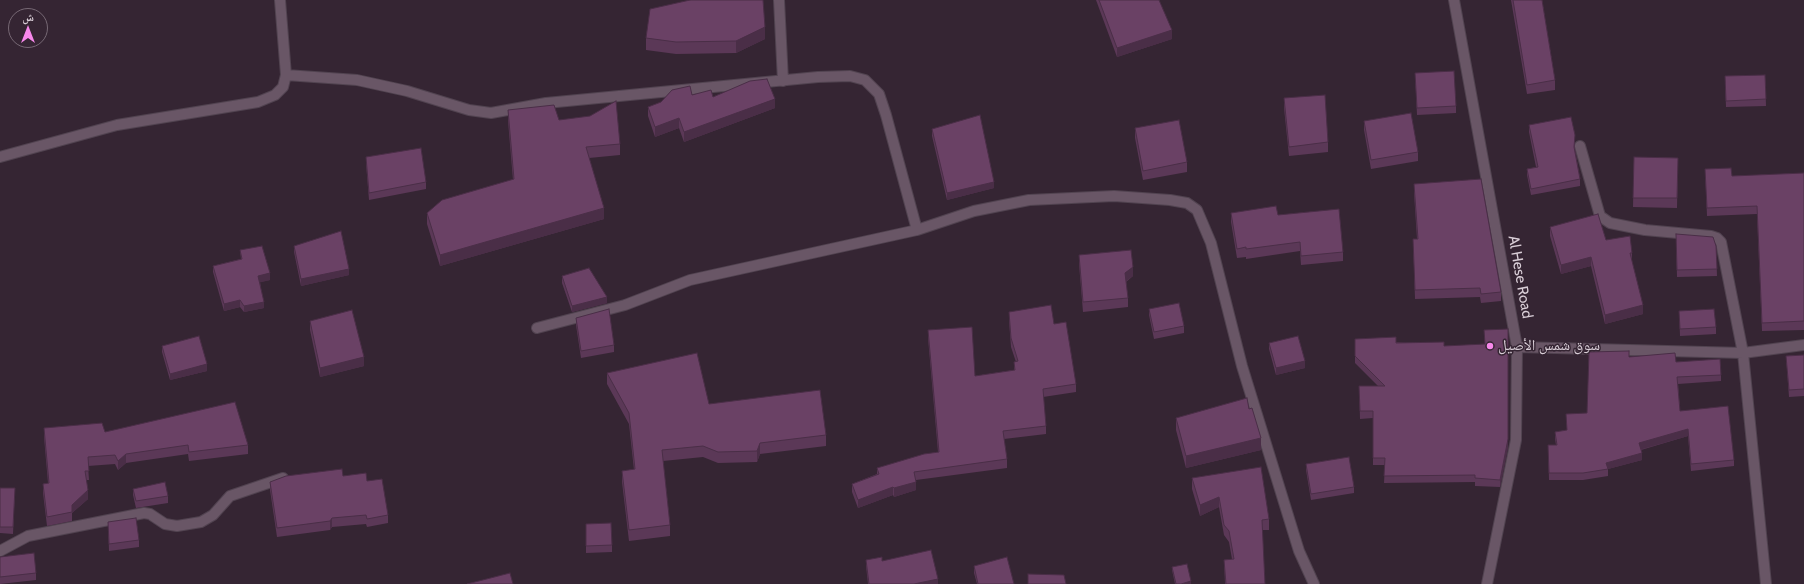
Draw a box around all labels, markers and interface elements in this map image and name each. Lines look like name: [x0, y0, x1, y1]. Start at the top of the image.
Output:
north arrow: [8, 8, 48, 48]
text: ش: [22, 10, 34, 24]
street label: Al Hese Road: [1504, 234, 1536, 320]
place label: سوق شمس الأصيل: [1498, 337, 1600, 355]
marker: سوق شمس الأصيل: [1485, 341, 1495, 351]

